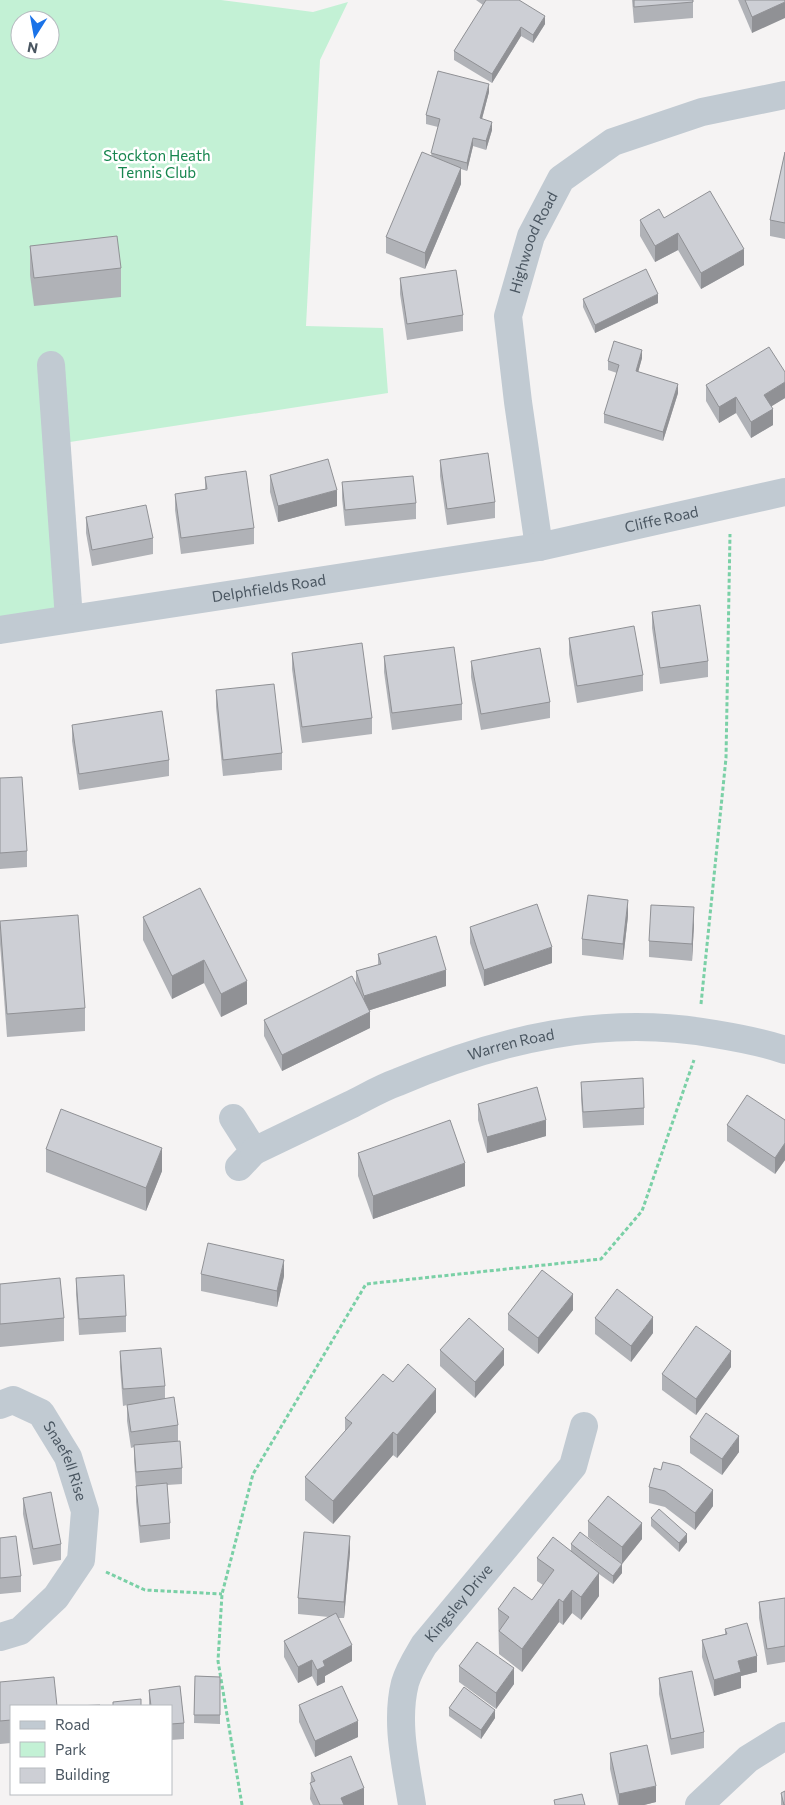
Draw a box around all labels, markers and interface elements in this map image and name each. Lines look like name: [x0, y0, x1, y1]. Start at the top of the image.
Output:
north arrow: [10, 10, 60, 60]
text: N: [26, 39, 39, 58]
park label: Stockton Heath Tennis Club: [103, 146, 211, 181]
street label: Highwood Road: [505, 188, 561, 295]
street label: Cliffe Road: [623, 502, 700, 536]
street label: Delphfields Road: [210, 570, 327, 605]
street label: Warren Road: [465, 1024, 555, 1063]
street label: Snaefell Rise: [40, 1417, 91, 1503]
street label: Kingsley Drive: [420, 1560, 496, 1645]
legend: [10, 1705, 172, 1795]
text: Road: [55, 1715, 90, 1733]
text: Park: [55, 1740, 86, 1758]
text: Building: [55, 1765, 110, 1783]

